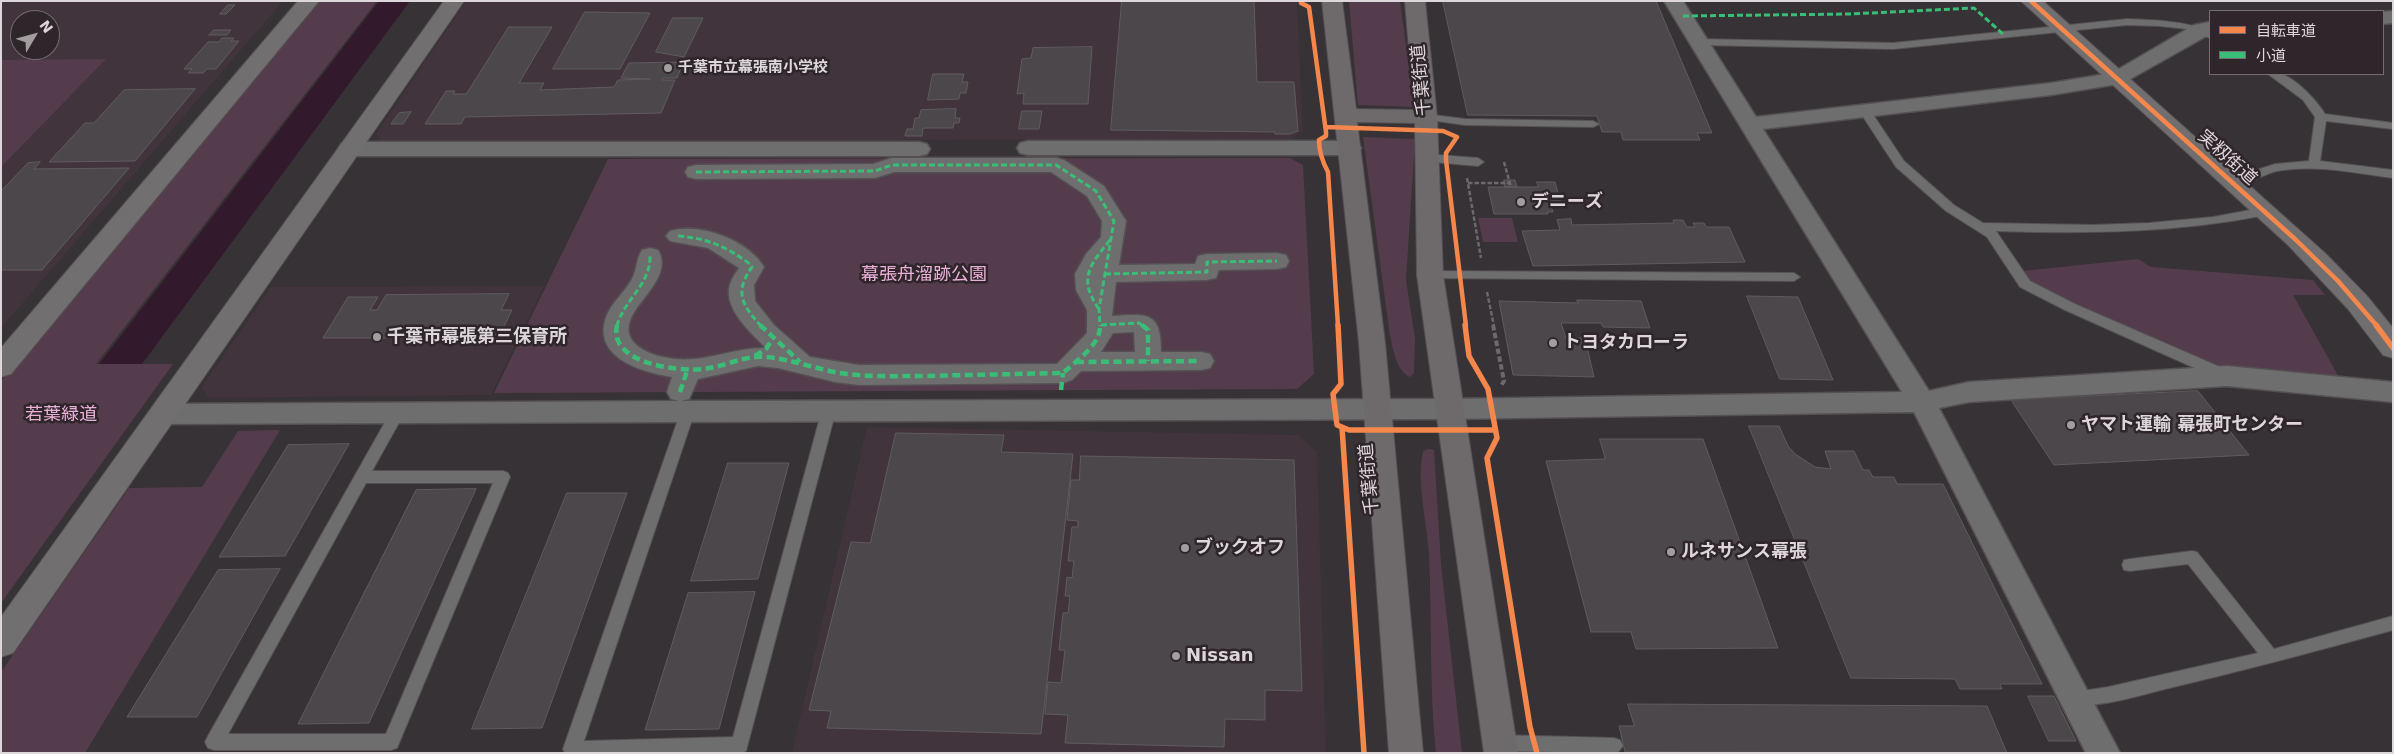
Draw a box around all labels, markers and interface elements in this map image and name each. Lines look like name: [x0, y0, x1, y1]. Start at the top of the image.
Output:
north arrow: [10, 10, 60, 60]
legend: [2209, 10, 2384, 75]
text: N: [36, 17, 56, 36]
text: 自転車道: [2256, 22, 2316, 40]
street label: 千葉街道: [1408, 43, 1436, 117]
text: 小道: [2256, 47, 2286, 65]
place label: 千葉市立幕張南小学校: [678, 59, 828, 77]
marker: 千葉市立幕張南小学校: [662, 62, 674, 74]
street label: 実籾街道: [2193, 126, 2261, 190]
place label: デニーズ: [1531, 191, 1603, 213]
marker: デニーズ: [1515, 196, 1527, 208]
park label: 幕張舟溜跡公園: [861, 264, 987, 286]
place label: 千葉市幕張第三保育所: [387, 326, 567, 348]
marker: 千葉市幕張第三保育所: [371, 331, 383, 343]
place label: トヨタカローラ: [1563, 332, 1689, 354]
marker: トヨタカローラ: [1547, 337, 1559, 349]
park label: 若葉緑道: [25, 404, 97, 426]
place label: ヤマト運輸 幕張町センター: [2081, 414, 2303, 436]
marker: ヤマト運輸 幕張町センター: [2065, 419, 2077, 431]
street label: 千葉街道: [1356, 442, 1384, 516]
place label: ブックオフ: [1195, 537, 1285, 559]
place label: ルネサンス幕張: [1681, 541, 1807, 563]
marker: ブックオフ: [1179, 542, 1191, 554]
marker: ルネサンス幕張: [1665, 546, 1677, 558]
place label: Nissan: [1186, 645, 1254, 667]
marker: Nissan: [1170, 650, 1182, 662]

